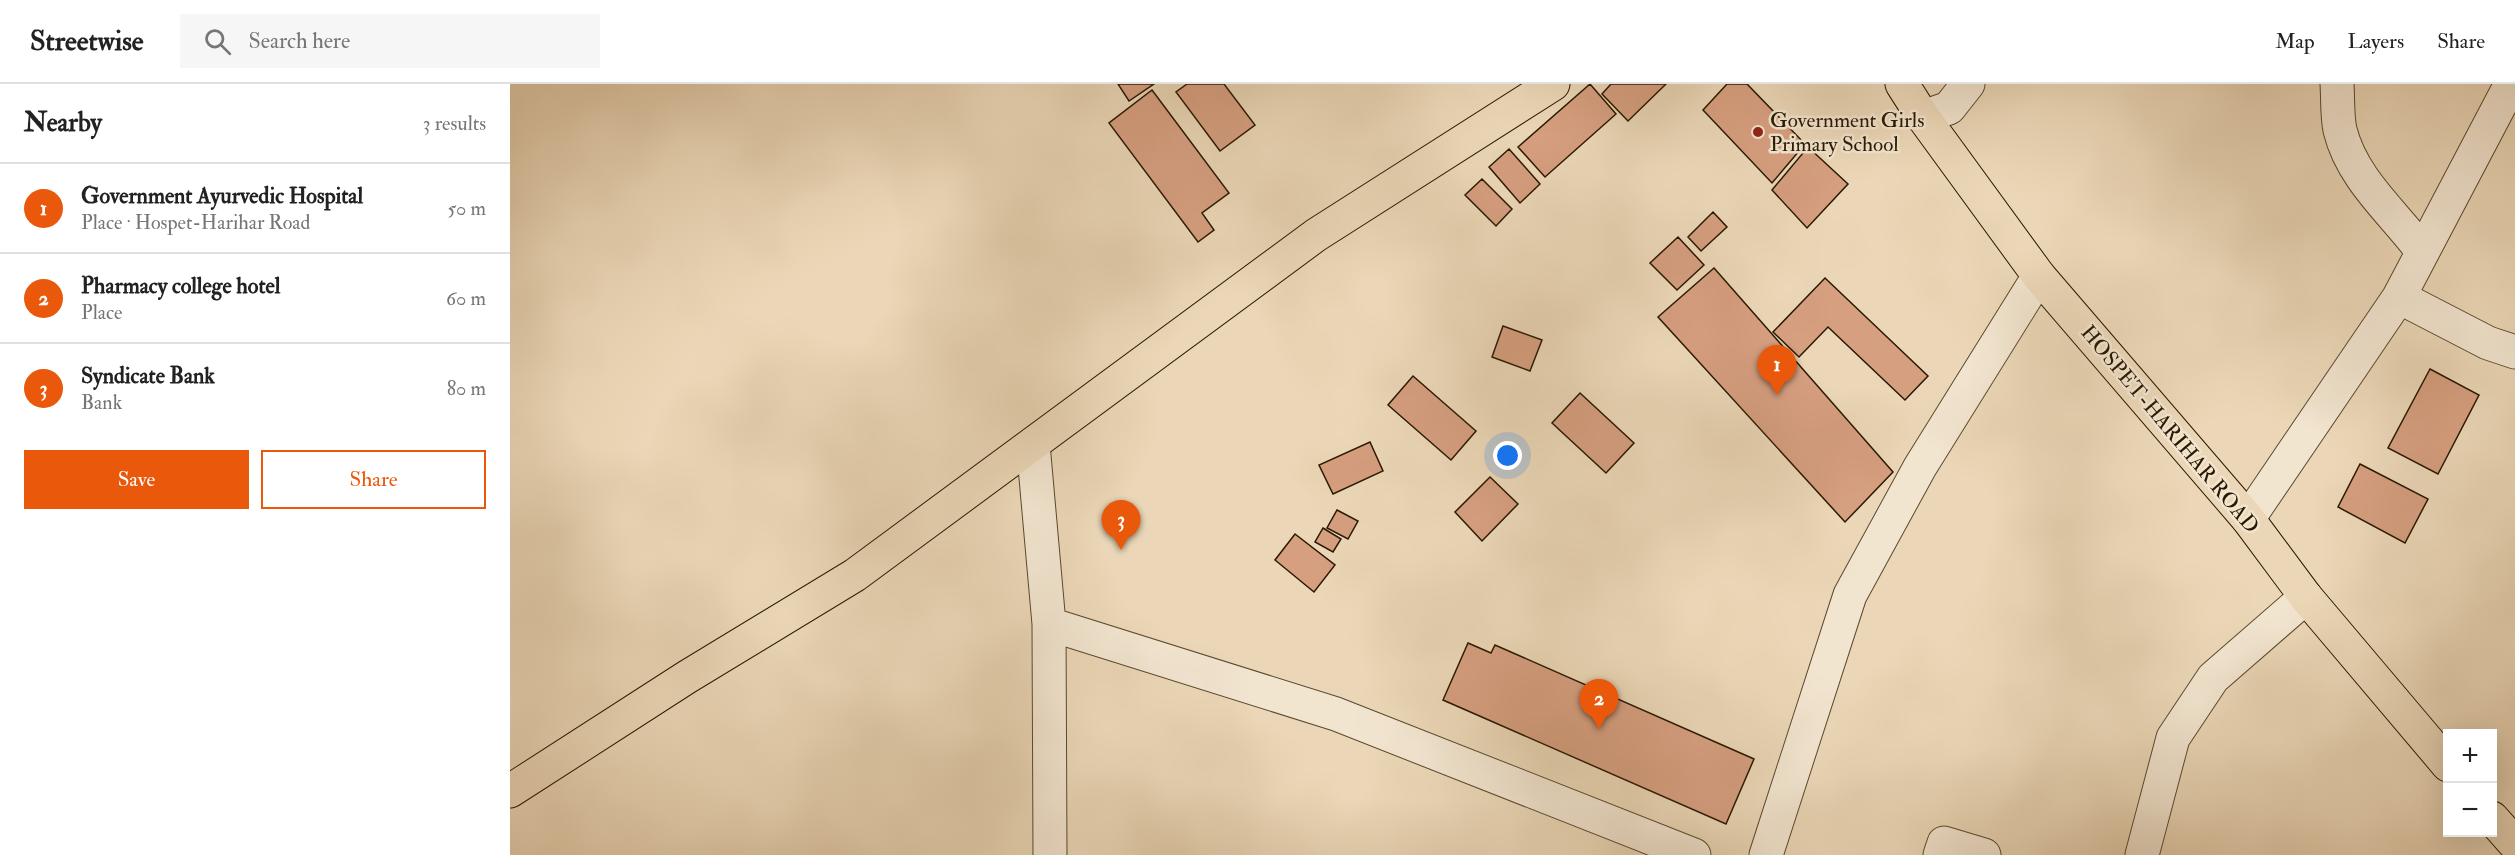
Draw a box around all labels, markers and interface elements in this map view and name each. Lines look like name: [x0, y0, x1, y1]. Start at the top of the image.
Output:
search box: [180, 14, 600, 68]
text: Streetwise: [30, 24, 144, 59]
icon: search: [201, 25, 234, 58]
text: Search here: [249, 27, 350, 55]
text: Map: [2275, 28, 2315, 55]
text: Layers: [2348, 28, 2404, 55]
text: Share: [2437, 28, 2485, 55]
text: Nearby: [24, 107, 102, 139]
place label: Government Girls Primary School: [1770, 107, 1924, 158]
text: 3 results: [423, 111, 486, 136]
marker: Government Girls Primary School: [1751, 125, 1765, 139]
text: Government Ayurvedic Hospital: [81, 182, 363, 210]
text: 1: [40, 196, 47, 221]
text: 50 m: [447, 196, 486, 221]
text: Place · Hospet-Harihar Road: [81, 210, 310, 235]
text: Pharmacy college hotel: [81, 272, 280, 300]
text: 2: [38, 286, 49, 311]
text: 60 m: [446, 286, 486, 311]
text: Place: [81, 300, 122, 325]
street label: HOSPET-HARIHAR ROAD: [2075, 320, 2265, 539]
pin: 1: [1758, 346, 1796, 395]
text: Syndicate Bank: [81, 362, 215, 390]
text: 3: [40, 376, 47, 401]
text: 80 m: [447, 376, 486, 401]
text: Bank: [81, 390, 122, 415]
your location: [1493, 441, 1522, 470]
button: Save: [24, 450, 249, 509]
button: Share: [261, 450, 486, 509]
pin: 3: [1102, 500, 1140, 550]
pin: 2: [1580, 680, 1618, 729]
map controls: [2443, 729, 2497, 837]
button: +: [2443, 729, 2497, 783]
button: −: [2443, 783, 2497, 837]

